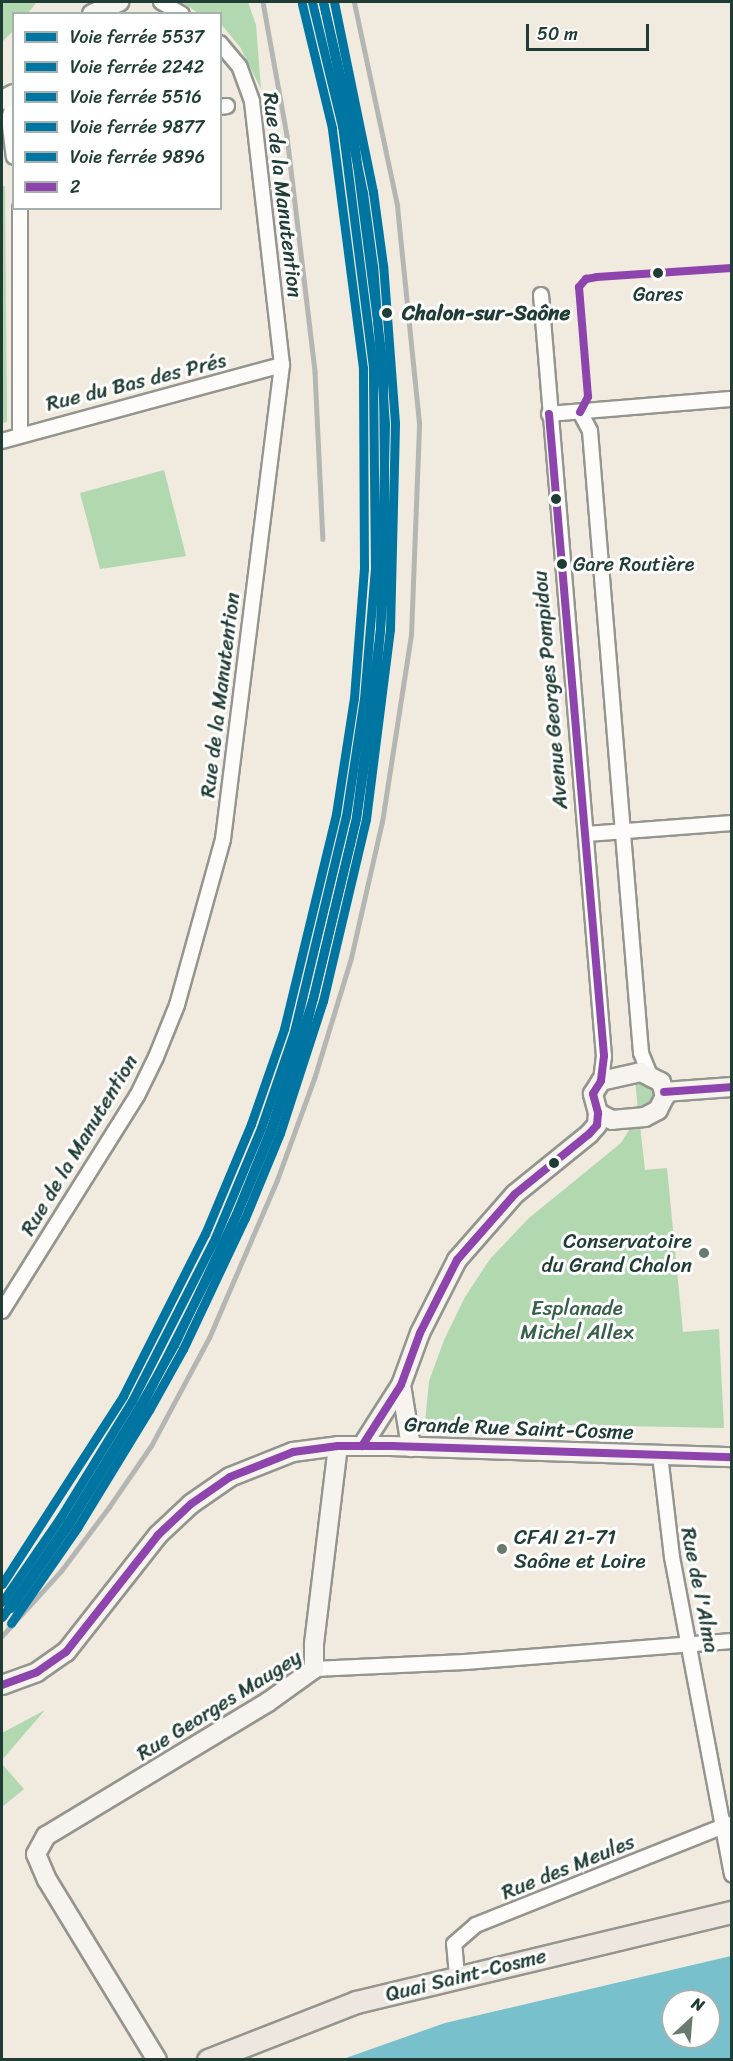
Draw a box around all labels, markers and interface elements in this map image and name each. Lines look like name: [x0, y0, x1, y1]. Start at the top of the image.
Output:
legend: [12, 12, 222, 210]
scale bar: [529, 12, 652, 50]
text: 50 m: [537, 18, 578, 50]
text: Voie ferrée 5537: [70, 21, 204, 53]
text: Voie ferrée 2242: [70, 51, 204, 83]
text: Voie ferrée 5516: [70, 81, 202, 113]
street label: Rue de la Manutention: [258, 90, 308, 300]
text: Voie ferrée 9877: [70, 111, 204, 143]
text: Voie ferrée 9896: [70, 141, 205, 173]
text: 2: [70, 171, 80, 203]
marker: Gares: [652, 267, 664, 279]
place label: Gares: [633, 282, 683, 306]
place label: Chalon-sur-Saône: [402, 300, 570, 326]
marker: Chalon-sur-Saône: [377, 303, 397, 323]
street label: Rue du Bas des Prés: [43, 347, 229, 417]
unlabelled marker: [550, 493, 562, 505]
place label: Gare Routière: [573, 552, 695, 576]
marker: Gare Routière: [556, 558, 568, 570]
street label: Avenue Georges Pompidou: [527, 570, 573, 810]
street label: Rue de la Manutention: [195, 590, 245, 800]
street label: Rue de la Manutention: [15, 1050, 143, 1240]
unlabelled marker: [548, 1157, 560, 1169]
place label: Conservatoire du Grand Chalon: [541, 1228, 692, 1278]
marker: Conservatoire du Grand Chalon: [697, 1246, 711, 1260]
park label: Esplanade Michel Allex: [520, 1295, 634, 1345]
street label: Grande Rue Saint-Cosme: [404, 1411, 634, 1445]
place label: CFAI 21-71 Saône et Loire: [514, 1524, 646, 1574]
street label: Rue de l'Alma: [675, 1525, 725, 1655]
marker: CFAI 21-71 Saône et Loire: [495, 1542, 509, 1556]
street label: Rue Georges Maugey: [132, 1644, 306, 1766]
street label: Rue des Meules: [497, 1829, 639, 1905]
street label: Quai Saint-Cosme: [383, 1943, 549, 2007]
north arrow: [661, 1989, 721, 2049]
text: N: [687, 1989, 710, 2020]

